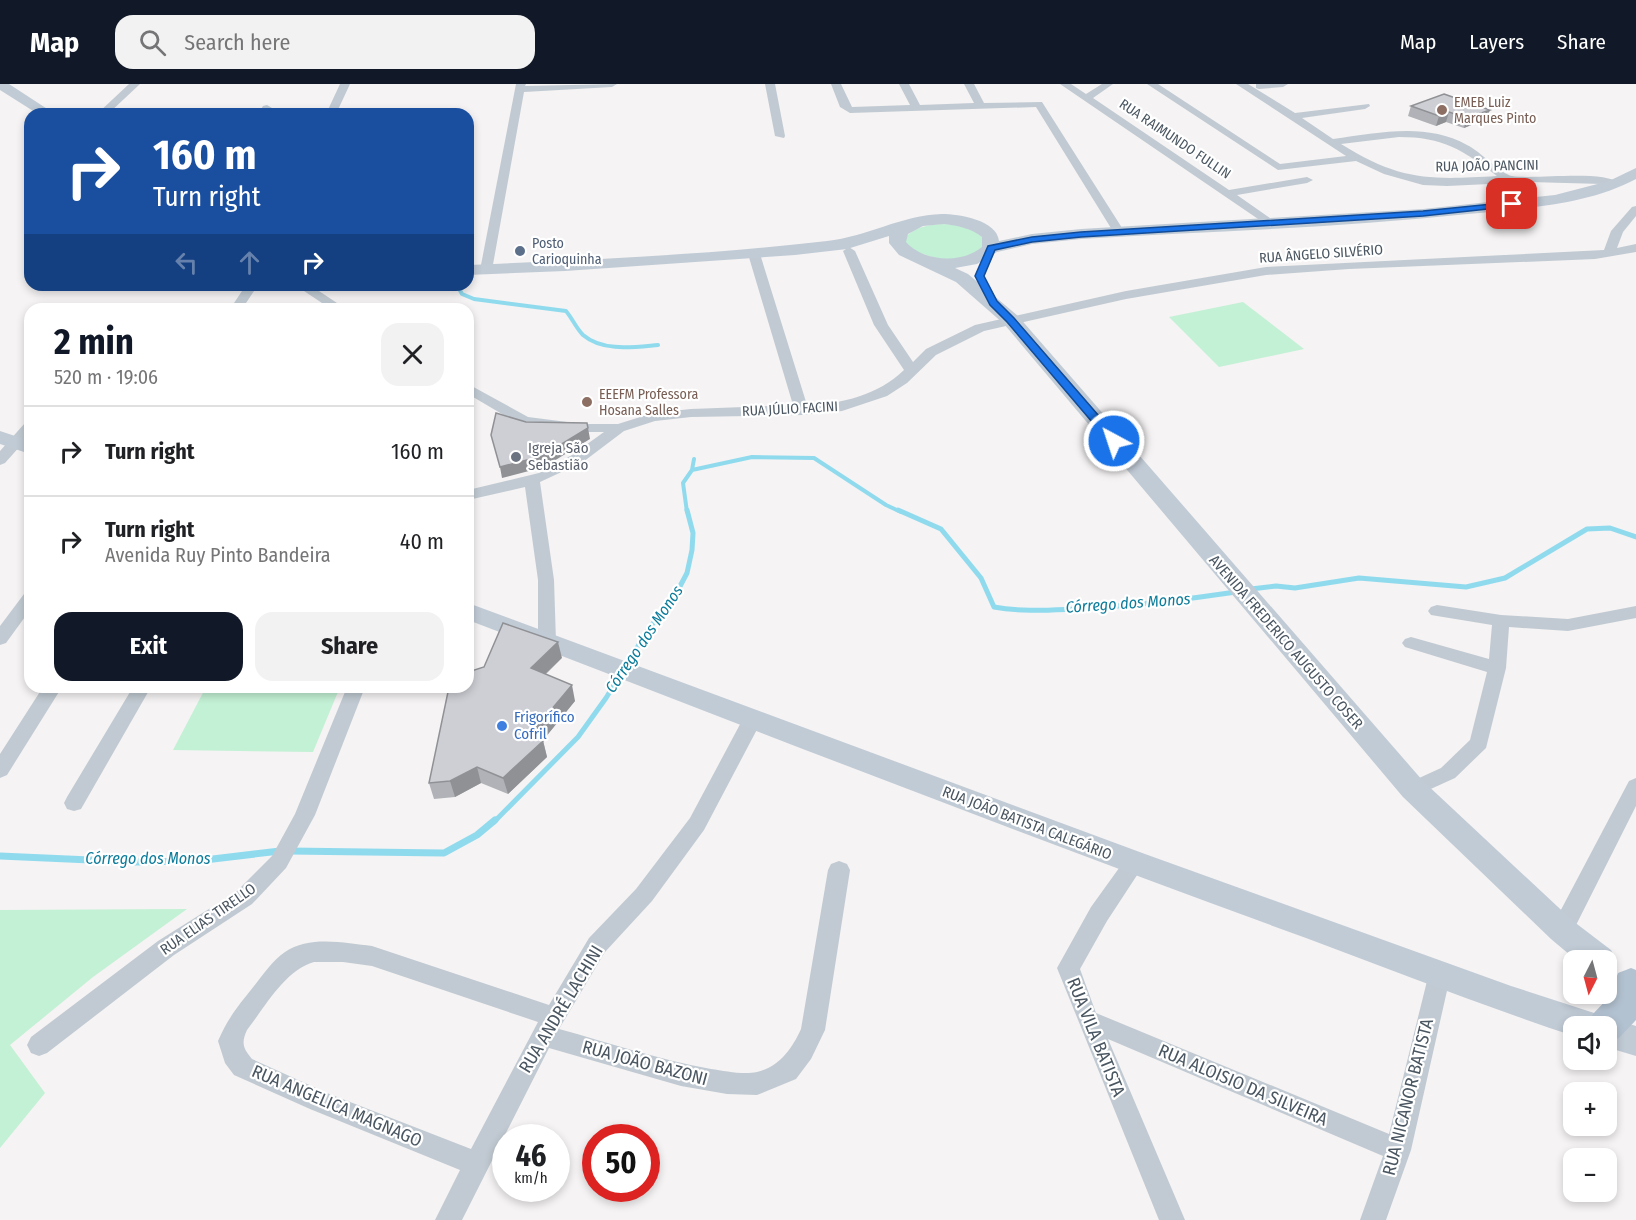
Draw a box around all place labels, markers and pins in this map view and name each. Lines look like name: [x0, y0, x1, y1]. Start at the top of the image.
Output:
place label: EMEB Luiz Marques Pinto: [1454, 94, 1536, 127]
marker: EMEB Luiz Marques Pinto: [1435, 103, 1449, 117]
pin: [1486, 178, 1537, 229]
place label: Posto Carioquinha: [532, 235, 602, 268]
marker: Posto Carioquinha: [513, 244, 527, 258]
place label: EEEFM Professora Hosana Salles: [599, 386, 698, 419]
marker: EEEFM Professora Hosana Salles: [580, 395, 594, 409]
place label: Igreja São Sebastião: [528, 439, 589, 474]
marker: Igreja São Sebastião: [509, 450, 523, 464]
place label: Frigorífico Cofril: [514, 708, 575, 743]
marker: Frigorífico Cofril: [495, 719, 509, 733]

